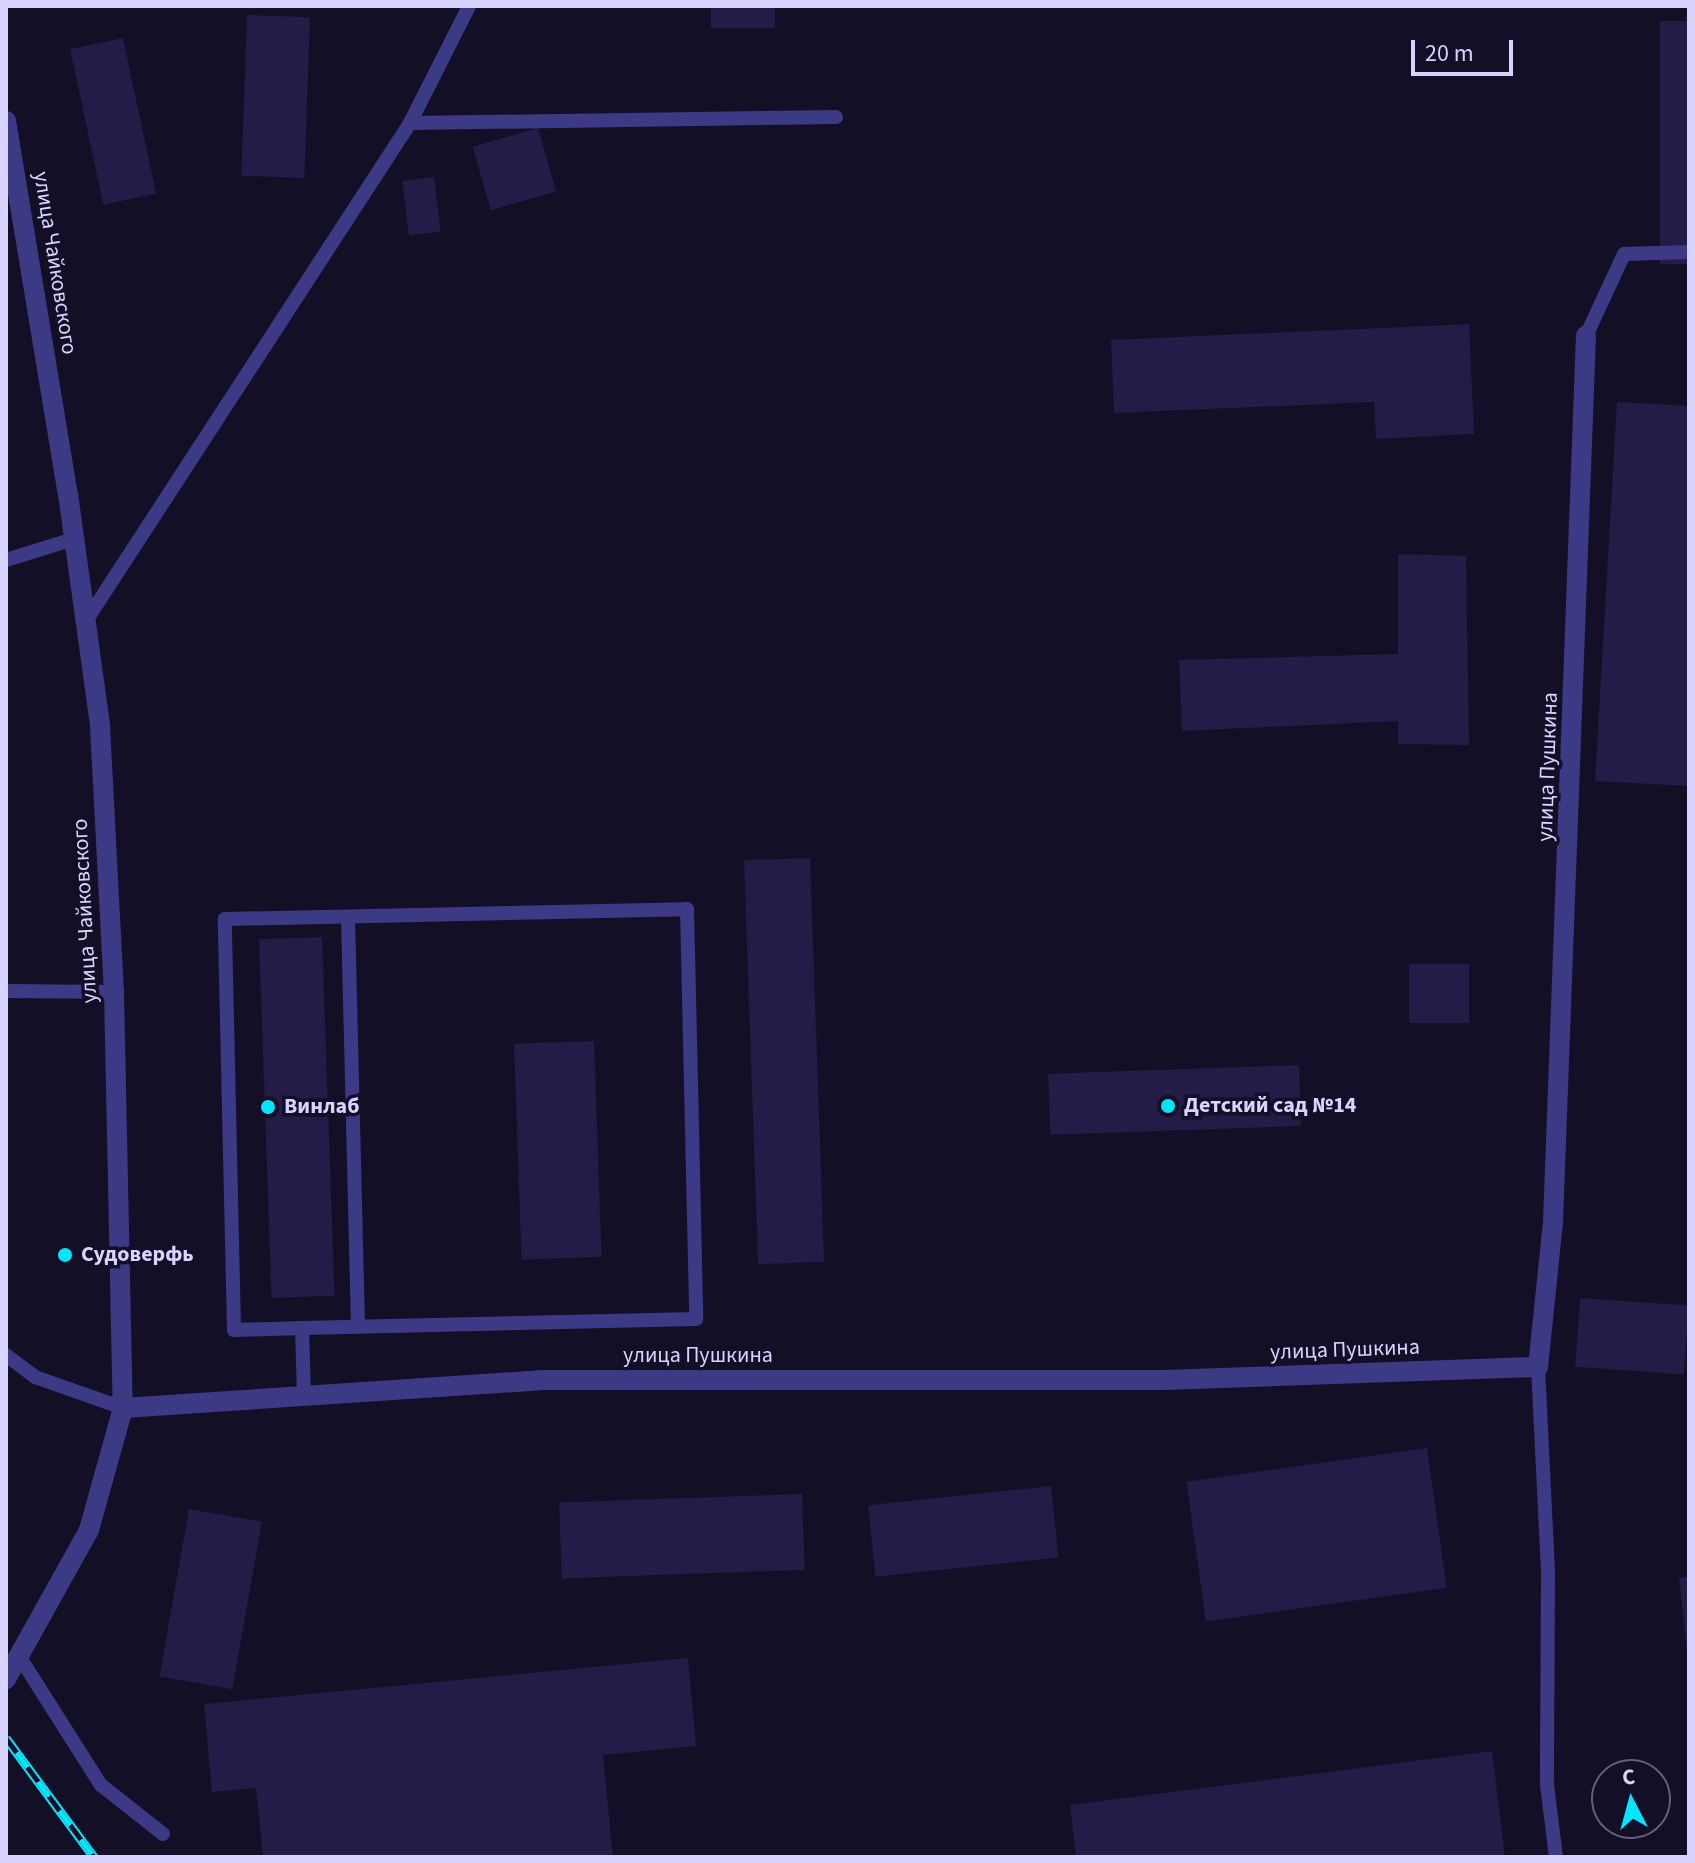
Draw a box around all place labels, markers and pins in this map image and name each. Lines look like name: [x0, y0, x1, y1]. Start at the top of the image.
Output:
place label: Детский сад №14: [1184, 1093, 1356, 1119]
place label: Винлаб: [284, 1094, 359, 1120]
marker: Детский сад №14: [1159, 1097, 1177, 1115]
marker: Винлаб: [259, 1098, 277, 1116]
place label: Судоверфь: [81, 1242, 194, 1268]
marker: Судоверфь: [56, 1246, 74, 1264]

